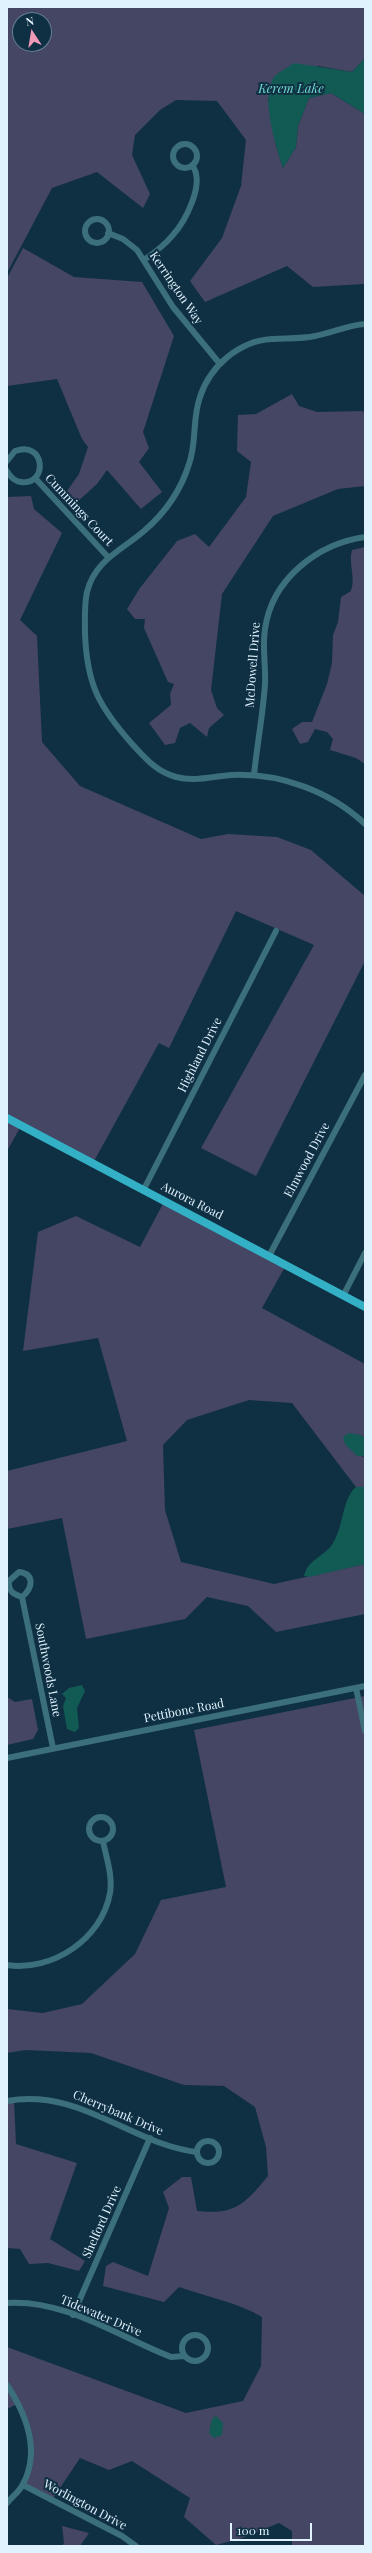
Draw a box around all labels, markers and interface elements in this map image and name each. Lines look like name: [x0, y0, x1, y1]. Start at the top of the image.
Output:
north arrow: [12, 12, 52, 52]
text: N: [24, 13, 35, 29]
water label: Kerem Lake: [258, 81, 324, 97]
street label: Kerrington Way: [146, 249, 206, 327]
street label: Cummings Court: [42, 471, 116, 549]
street label: McDowell Drive: [243, 622, 263, 708]
street label: Highland Drive: [175, 1015, 225, 1095]
street label: Elmwood Drive: [281, 1120, 333, 1200]
street label: Aurora Road: [159, 1179, 225, 1223]
street label: Southwoods Lane: [32, 1622, 64, 1718]
street label: Pettibone Road: [143, 1696, 225, 1726]
street label: Cherrybank Drive: [71, 2087, 165, 2139]
street label: Shelford Drive: [80, 2184, 124, 2260]
street label: Tidewater Drive: [58, 2292, 144, 2340]
street label: Worlington Drive: [41, 2477, 129, 2533]
scale bar: [232, 2515, 314, 2541]
text: 100 m: [237, 2522, 269, 2538]

